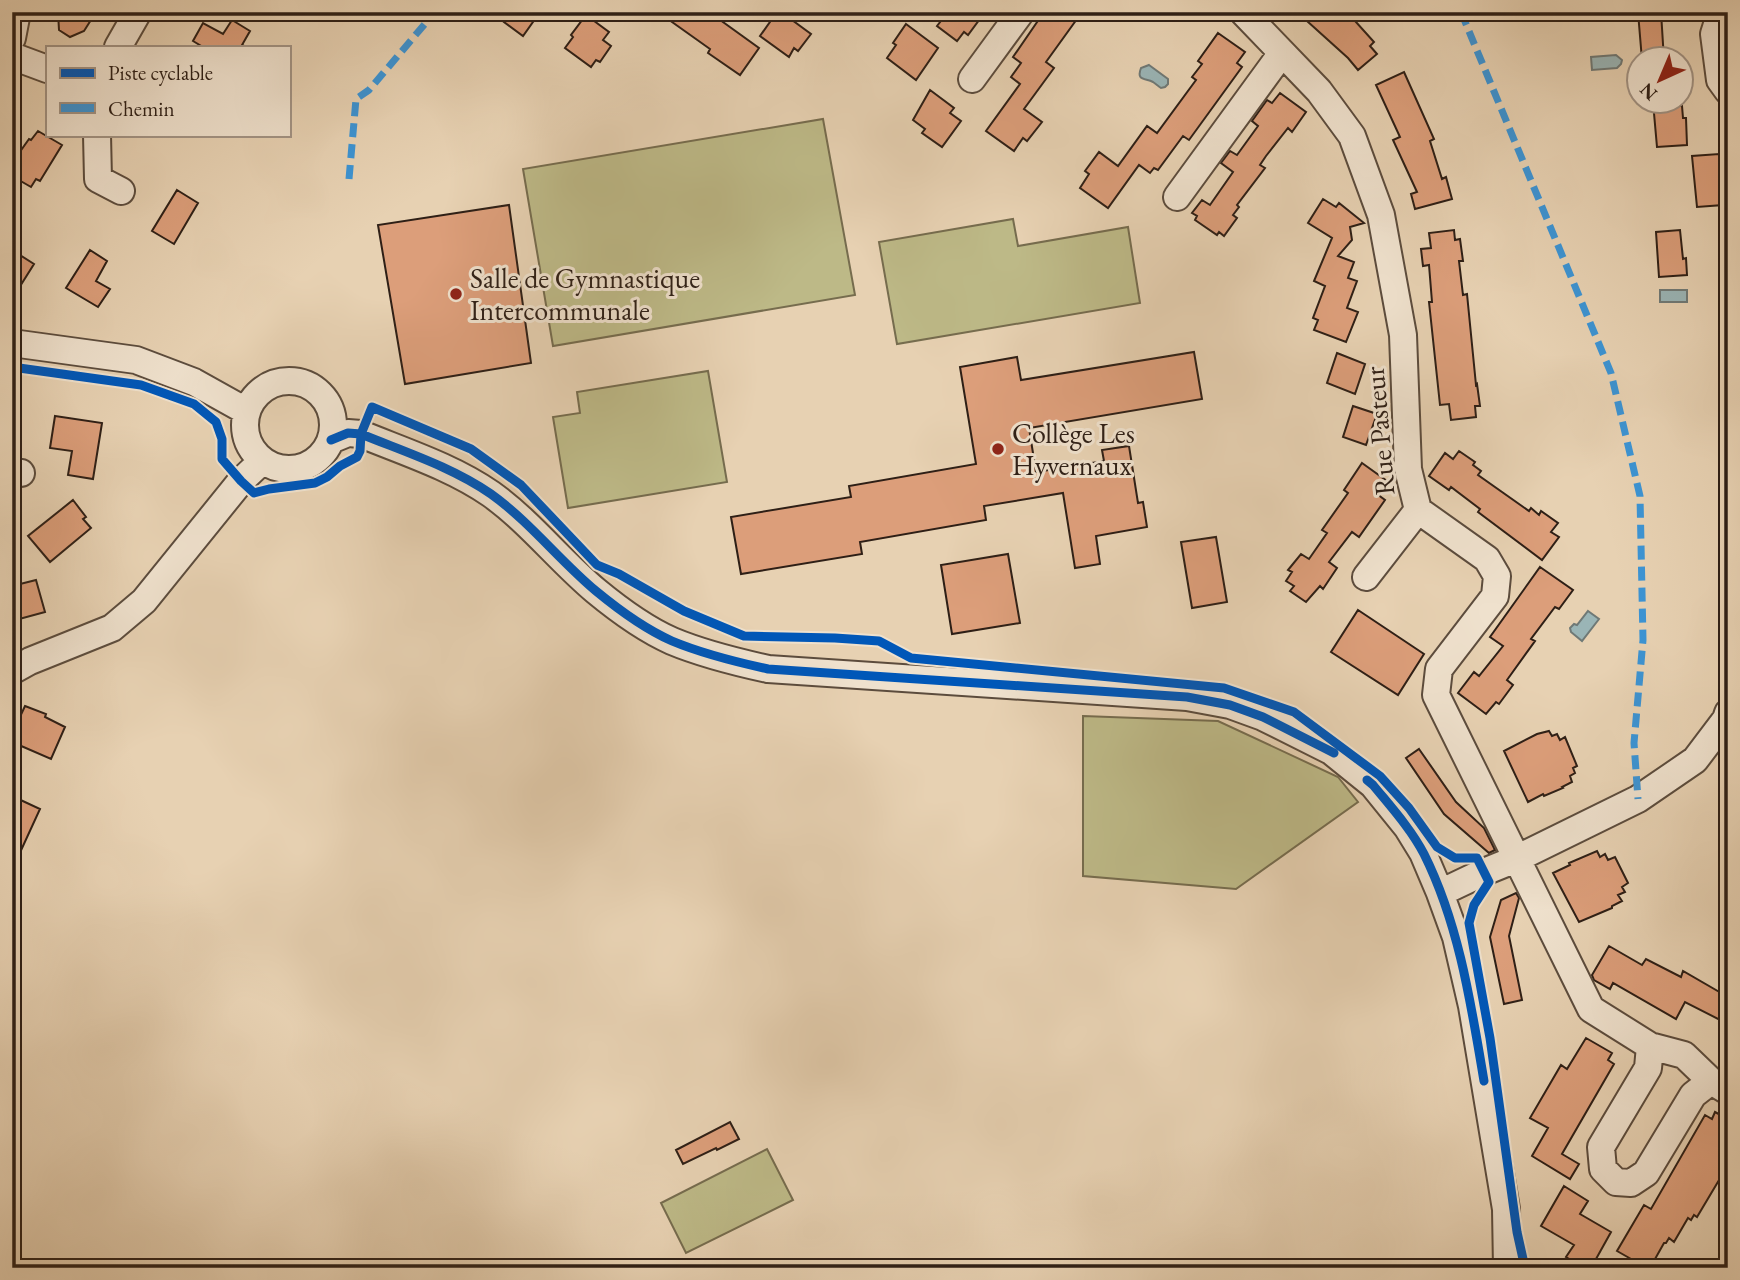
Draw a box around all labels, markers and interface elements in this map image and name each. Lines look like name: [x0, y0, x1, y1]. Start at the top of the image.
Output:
legend: [46, 46, 290, 136]
north arrow: [1624, 46, 1694, 116]
text: Piste cyclable: [108, 59, 213, 86]
text: N: [1634, 77, 1663, 106]
text: Chemin: [108, 95, 175, 122]
place label: Salle de Gymnastique Intercommunale: [470, 260, 700, 328]
marker: Salle de Gymnastique Intercommunale: [448, 286, 464, 302]
street label: Rue Pasteur: [1355, 364, 1403, 497]
place label: Collège Les Hyvernaux: [1012, 415, 1135, 483]
marker: Collège Les Hyvernaux: [990, 441, 1006, 457]

